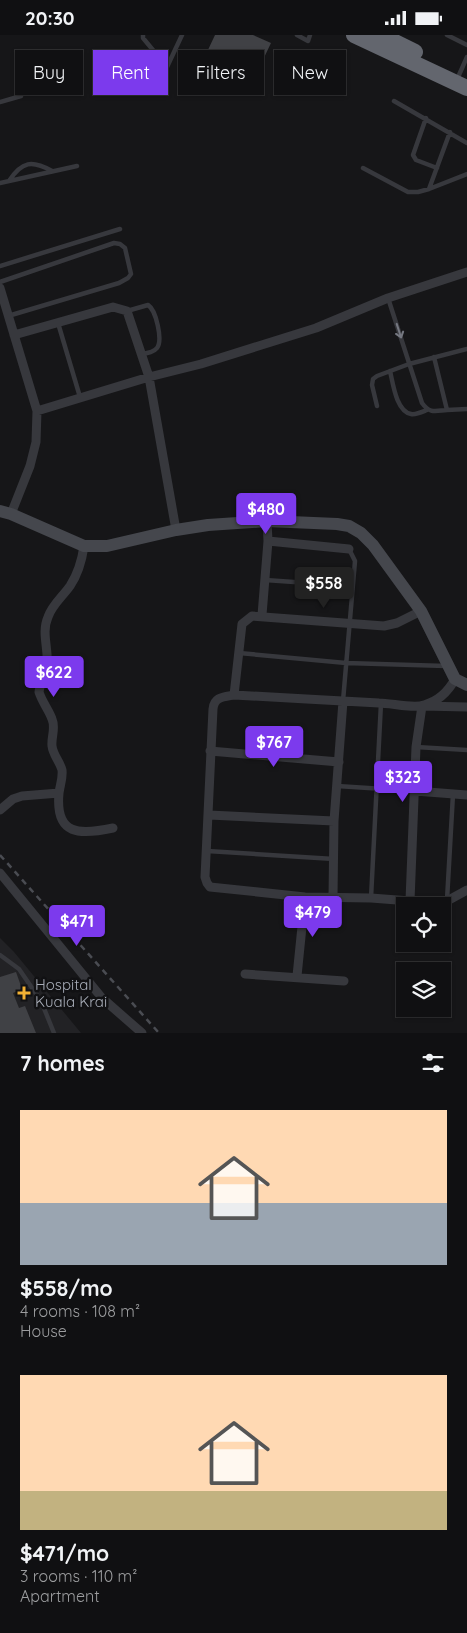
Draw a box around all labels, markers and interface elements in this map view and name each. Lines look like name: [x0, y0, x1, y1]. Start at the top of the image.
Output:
text: 20:30: [25, 6, 75, 30]
chip: Buy: [15, 50, 83, 95]
chip: Rent: [93, 50, 168, 95]
chip: Filters: [178, 50, 264, 95]
chip: New: [274, 50, 346, 95]
one-way arrow: [394, 323, 404, 339]
pin: $480: [236, 493, 296, 535]
text: $480: [247, 499, 285, 519]
pin: $558: [294, 567, 354, 609]
text: $558: [306, 573, 342, 593]
pin: $622: [24, 655, 84, 698]
text: $622: [36, 662, 72, 682]
pin: $767: [244, 725, 304, 768]
text: $767: [256, 732, 292, 752]
pin: $323: [373, 761, 433, 803]
text: $323: [385, 767, 421, 787]
pin: $479: [283, 895, 343, 938]
map controls: [396, 897, 451, 1017]
button: locate: [396, 897, 451, 952]
text: $479: [295, 902, 331, 922]
pin: $471: [47, 905, 107, 947]
text: $471: [60, 911, 94, 931]
button: layers: [396, 962, 451, 1017]
place label: Hospital Kuala Krai: [35, 975, 107, 1011]
marker: Hospital Kuala Krai: [17, 986, 31, 1000]
icon: filters: [419, 1049, 447, 1077]
text: 7 homes: [20, 1050, 105, 1076]
icon: home: [189, 1143, 279, 1233]
text: $558/mo: [20, 1275, 113, 1301]
text: 4 rooms · 108 m²: [20, 1301, 140, 1321]
text: House: [20, 1321, 67, 1341]
icon: home: [189, 1408, 279, 1498]
text: $471/mo: [20, 1540, 109, 1566]
text: 3 rooms · 110 m²: [20, 1566, 137, 1586]
text: Apartment: [20, 1586, 100, 1606]

